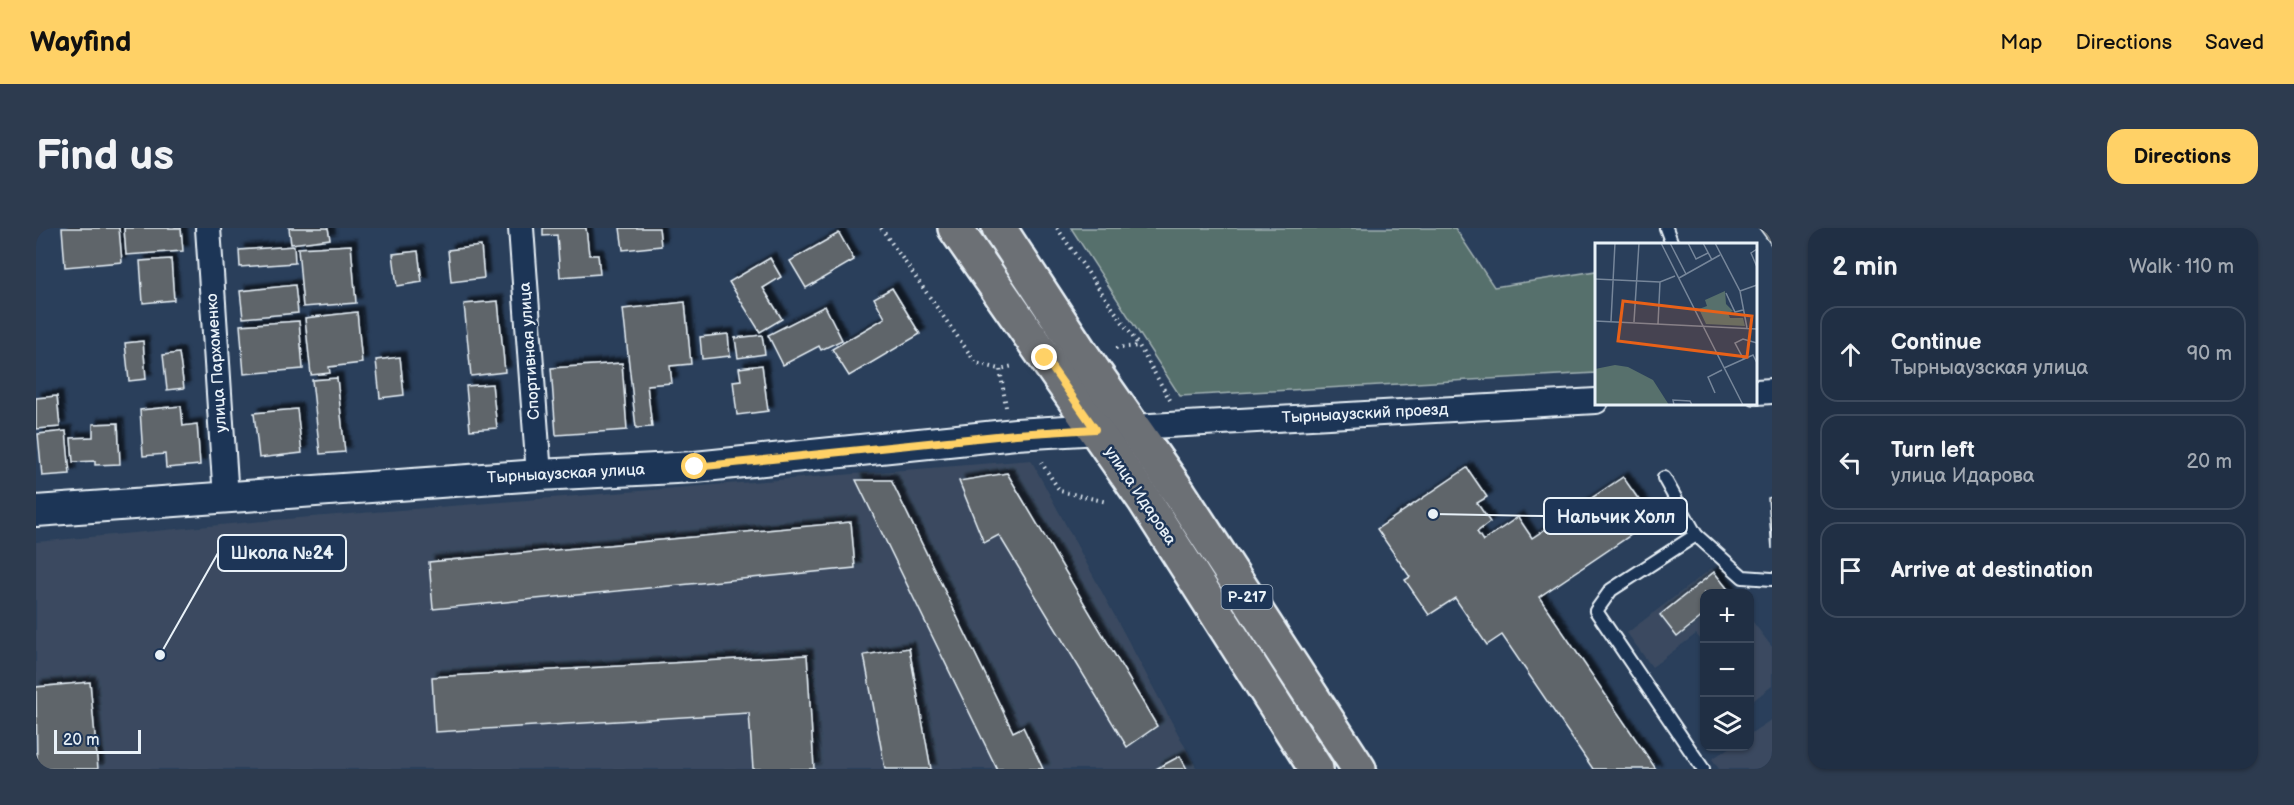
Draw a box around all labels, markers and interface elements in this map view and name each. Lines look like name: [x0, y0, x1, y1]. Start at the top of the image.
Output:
text: Wayfind: [30, 26, 131, 59]
text: Map: [2000, 30, 2043, 55]
text: Directions: [2076, 30, 2172, 55]
text: Saved: [2205, 30, 2264, 55]
button: Directions: [2107, 129, 2258, 184]
text: Find us: [36, 131, 174, 182]
inset map: [1595, 243, 1757, 405]
text: 2 min: [1832, 252, 1898, 283]
text: Walk · 110 m: [2129, 255, 2234, 279]
street label: Спортивная улица: [516, 281, 544, 420]
street label: улица Пархоменко: [203, 293, 231, 433]
text: Continue: [1891, 329, 1981, 356]
icon: ahead: [1834, 338, 1867, 371]
text: 90 m: [2187, 342, 2232, 366]
route end: [1031, 344, 1057, 370]
text: Тырныаузская улица: [1891, 356, 2088, 380]
street label: Тырныаузский проезд: [1281, 400, 1449, 428]
text: Turn left: [1891, 437, 1975, 464]
street label: улица Идарова: [1100, 443, 1180, 549]
icon: left: [1834, 446, 1867, 479]
text: 20 m: [2187, 450, 2232, 474]
route start: [681, 453, 707, 479]
street label: Тырныаузская улица: [487, 460, 646, 488]
text: улица Идарова: [1891, 464, 2035, 488]
callout: Нальчик Холл: [1544, 498, 1687, 534]
text: Нальчик Холл: [1557, 507, 1675, 528]
callout: Школа №24: [218, 535, 346, 571]
text: Школа №24: [230, 543, 334, 564]
icon: arrive: [1834, 554, 1867, 587]
text: Arrive at destination: [1891, 557, 2093, 584]
road number: Р-217: [1222, 585, 1272, 609]
map controls: [1700, 589, 1754, 751]
button: +: [1700, 589, 1754, 643]
button: −: [1700, 643, 1754, 697]
button: layers: [1700, 697, 1754, 751]
scale bar: [54, 727, 141, 754]
text: 20 m: [63, 731, 99, 750]

